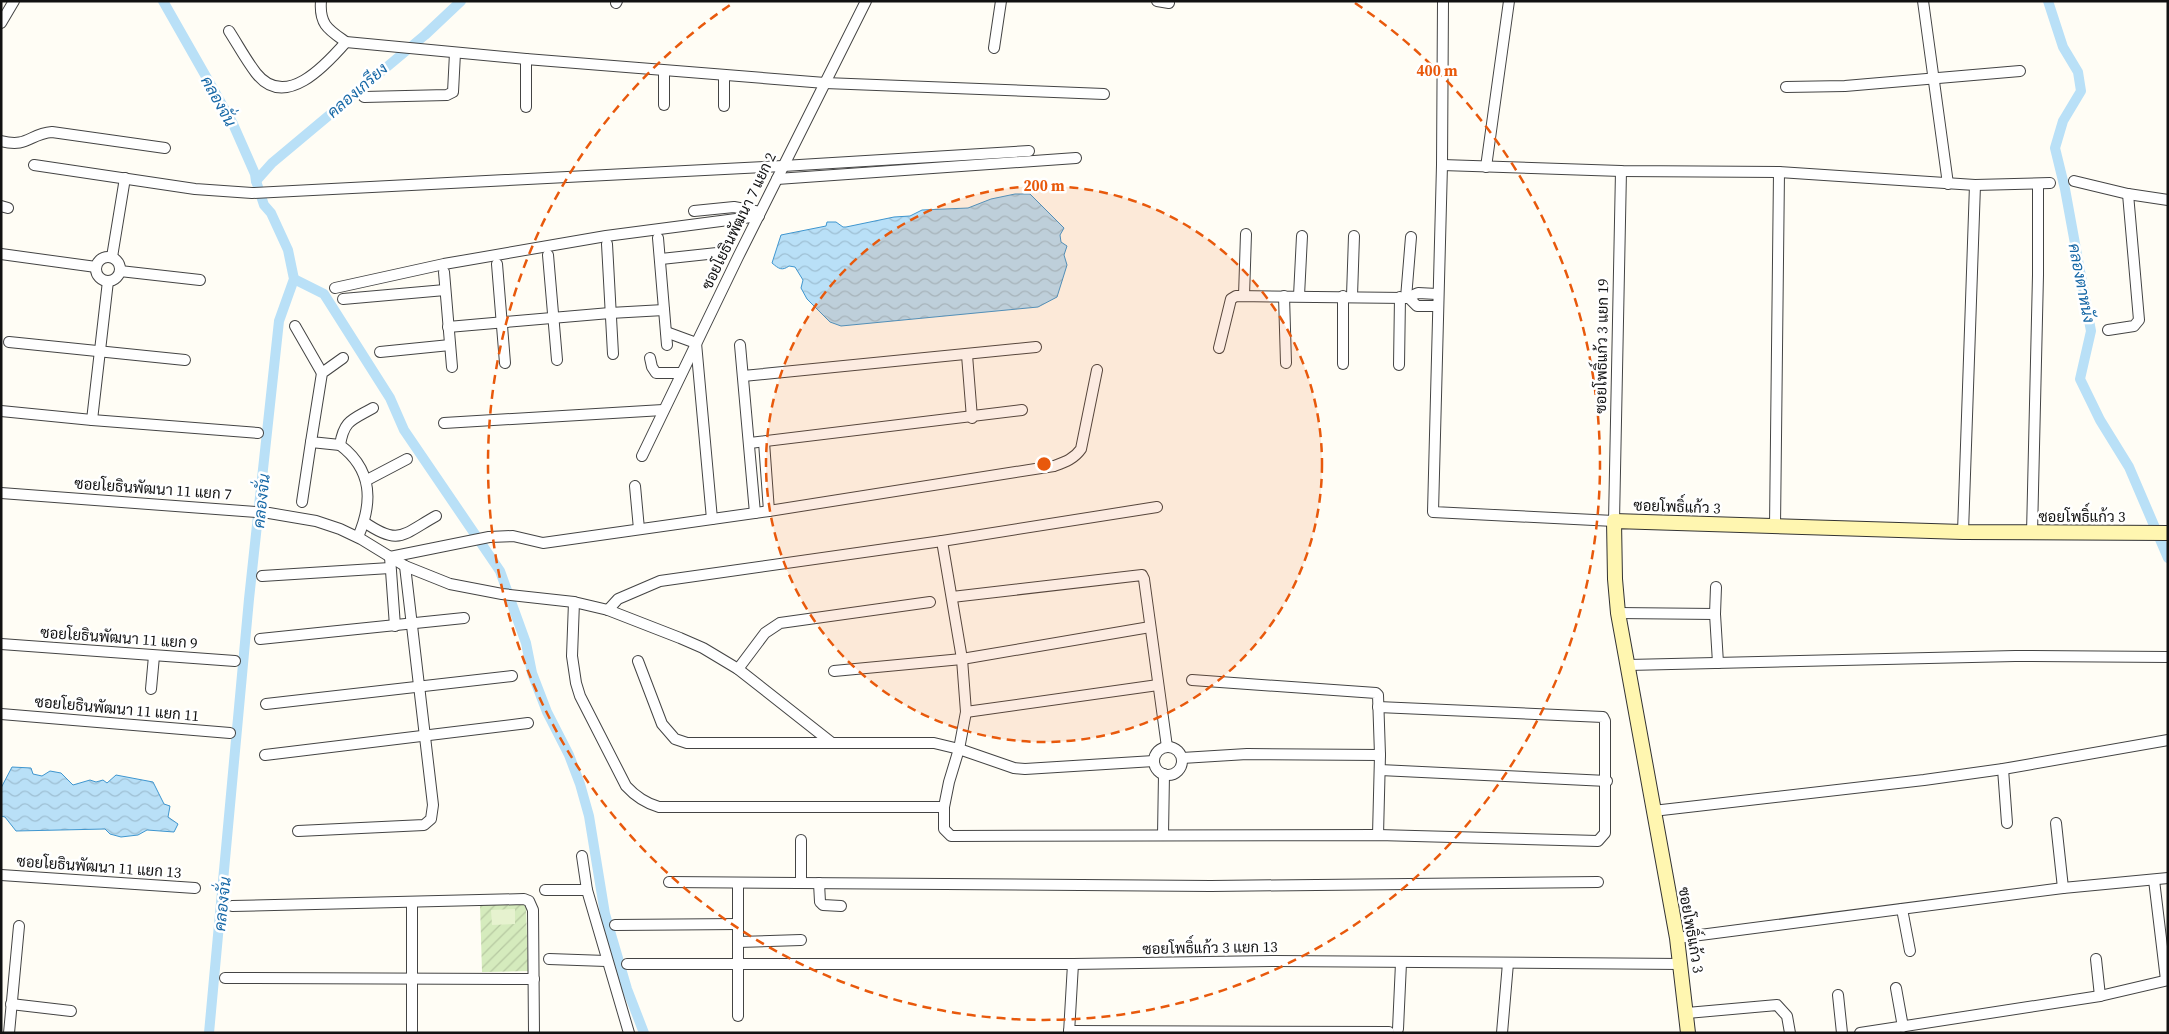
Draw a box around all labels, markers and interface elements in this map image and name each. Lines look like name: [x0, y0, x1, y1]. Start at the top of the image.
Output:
water label: คลองเกรียง: [322, 57, 392, 123]
text: 400 m: [1416, 60, 1458, 81]
water label: คลองจั่น: [196, 71, 244, 130]
street label: ซอยโยธินพัฒนา 7 แยก 2: [696, 149, 781, 293]
text: 200 m: [1023, 175, 1065, 196]
water label: คลองตาหนัง: [2064, 241, 2100, 325]
street label: ซอยโพธิ์แก้ว 3 แยก 19: [1586, 278, 1613, 414]
centre of rings: [1035, 455, 1053, 473]
water label: คลองจั่น: [245, 472, 275, 529]
street label: ซอยโยธินพัฒนา 11 แยก 7: [74, 473, 232, 504]
street label: ซอยโพธิ์แก้ว 3: [1633, 490, 1721, 519]
street label: ซอยโพธิ์แก้ว 3: [2038, 502, 2126, 527]
street label: ซอยโยธินพัฒนา 11 แยก 9: [40, 622, 198, 653]
street label: ซอยโยธินพัฒนา 11 แยก 11: [34, 691, 200, 726]
street label: ซอยโยธินพัฒนา 11 แยก 13: [16, 850, 182, 883]
water label: คลองจั่น: [206, 875, 236, 932]
street label: ซอยโพธิ์แก้ว 3: [1674, 884, 1714, 975]
street label: ซอยโพธิ์แก้ว 3 แยก 13: [1142, 932, 1278, 959]

